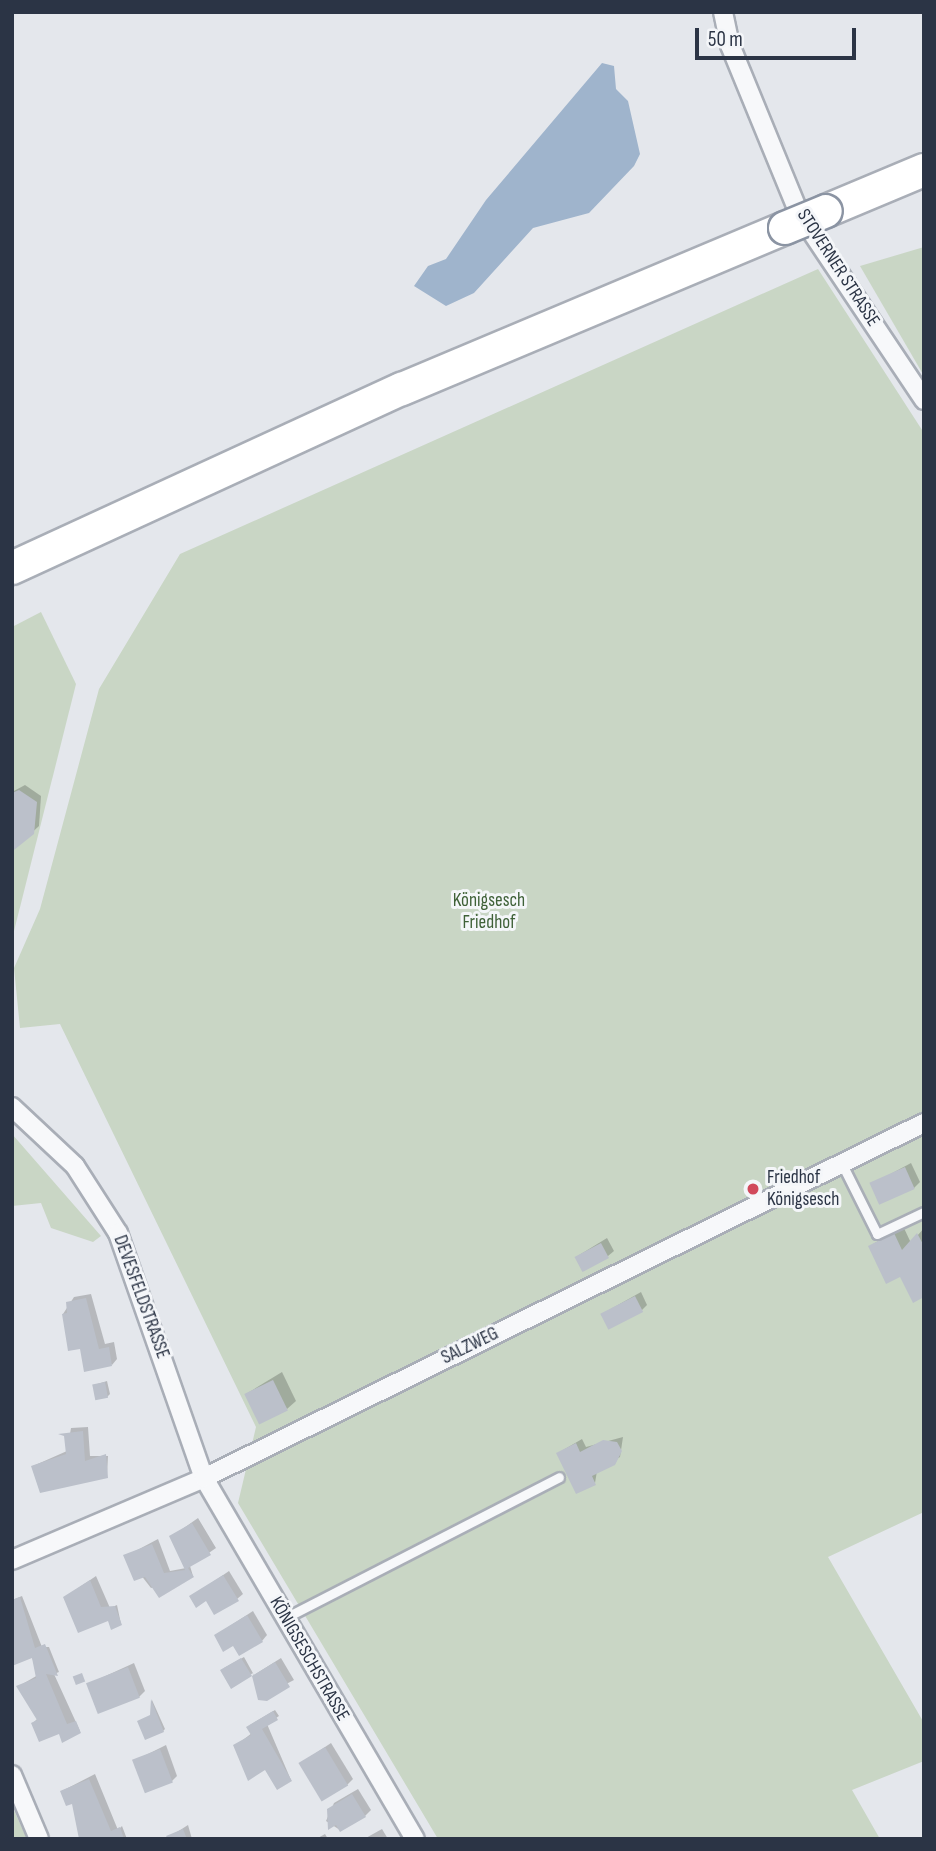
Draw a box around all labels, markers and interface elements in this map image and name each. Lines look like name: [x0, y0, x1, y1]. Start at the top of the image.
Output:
scale bar: [698, 14, 859, 58]
text: 50 m: [708, 27, 743, 52]
street label: STOVERNER STRASSE: [792, 205, 884, 331]
park label: Königsesch Friedhof: [453, 890, 525, 934]
place label: Friedhof Königsesch: [767, 1167, 839, 1211]
marker: Friedhof Königsesch: [745, 1181, 761, 1197]
street label: DEVESFELDSTRASSE: [108, 1232, 174, 1362]
street label: SALZWEG: [438, 1322, 502, 1370]
street label: KÖNIGSESCHSTRASSE: [264, 1593, 354, 1725]

